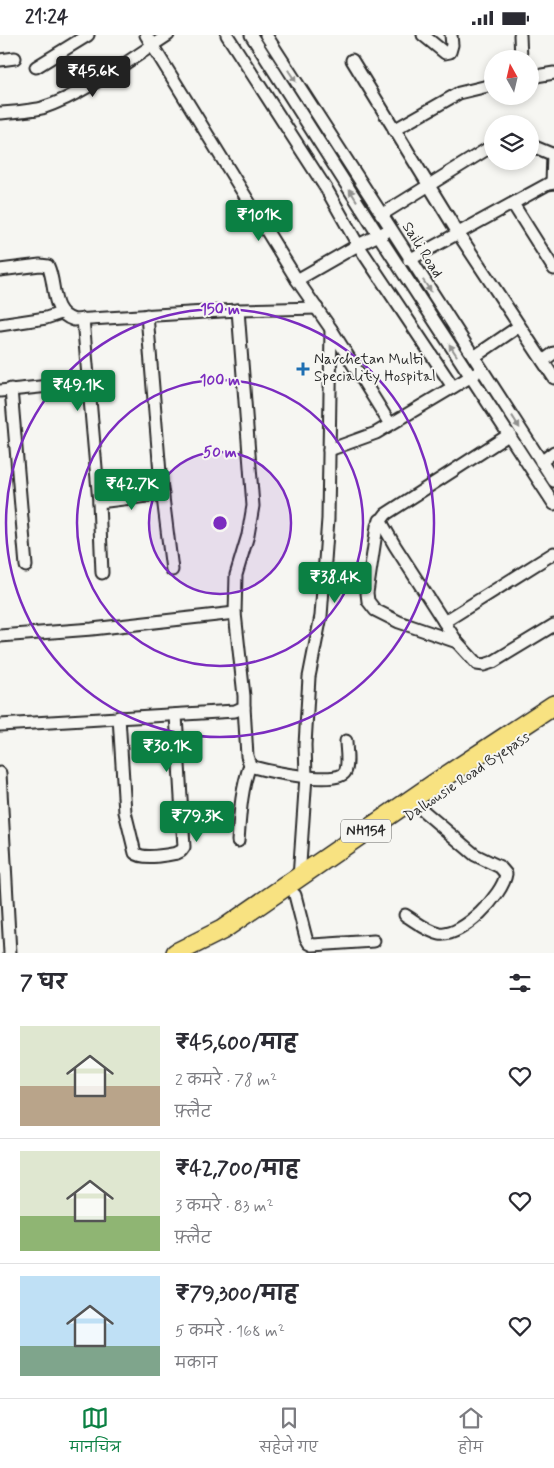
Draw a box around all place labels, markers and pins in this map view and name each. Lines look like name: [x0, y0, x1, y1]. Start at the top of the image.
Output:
pin: ₹45.6K: [52, 55, 134, 98]
pin: ₹101K: [224, 199, 294, 242]
place label: Navchetan Multi Speciality Hospital: [314, 350, 436, 387]
marker: Navchetan Multi Speciality Hospital: [296, 362, 310, 376]
pin: ₹49.1K: [37, 369, 119, 412]
pin: ₹42.7K: [91, 469, 173, 511]
centre of rings: [211, 514, 229, 532]
pin: ₹38.4K: [294, 561, 376, 604]
pin: ₹30.1K: [126, 731, 208, 773]
pin: ₹79.3K: [156, 801, 238, 843]

